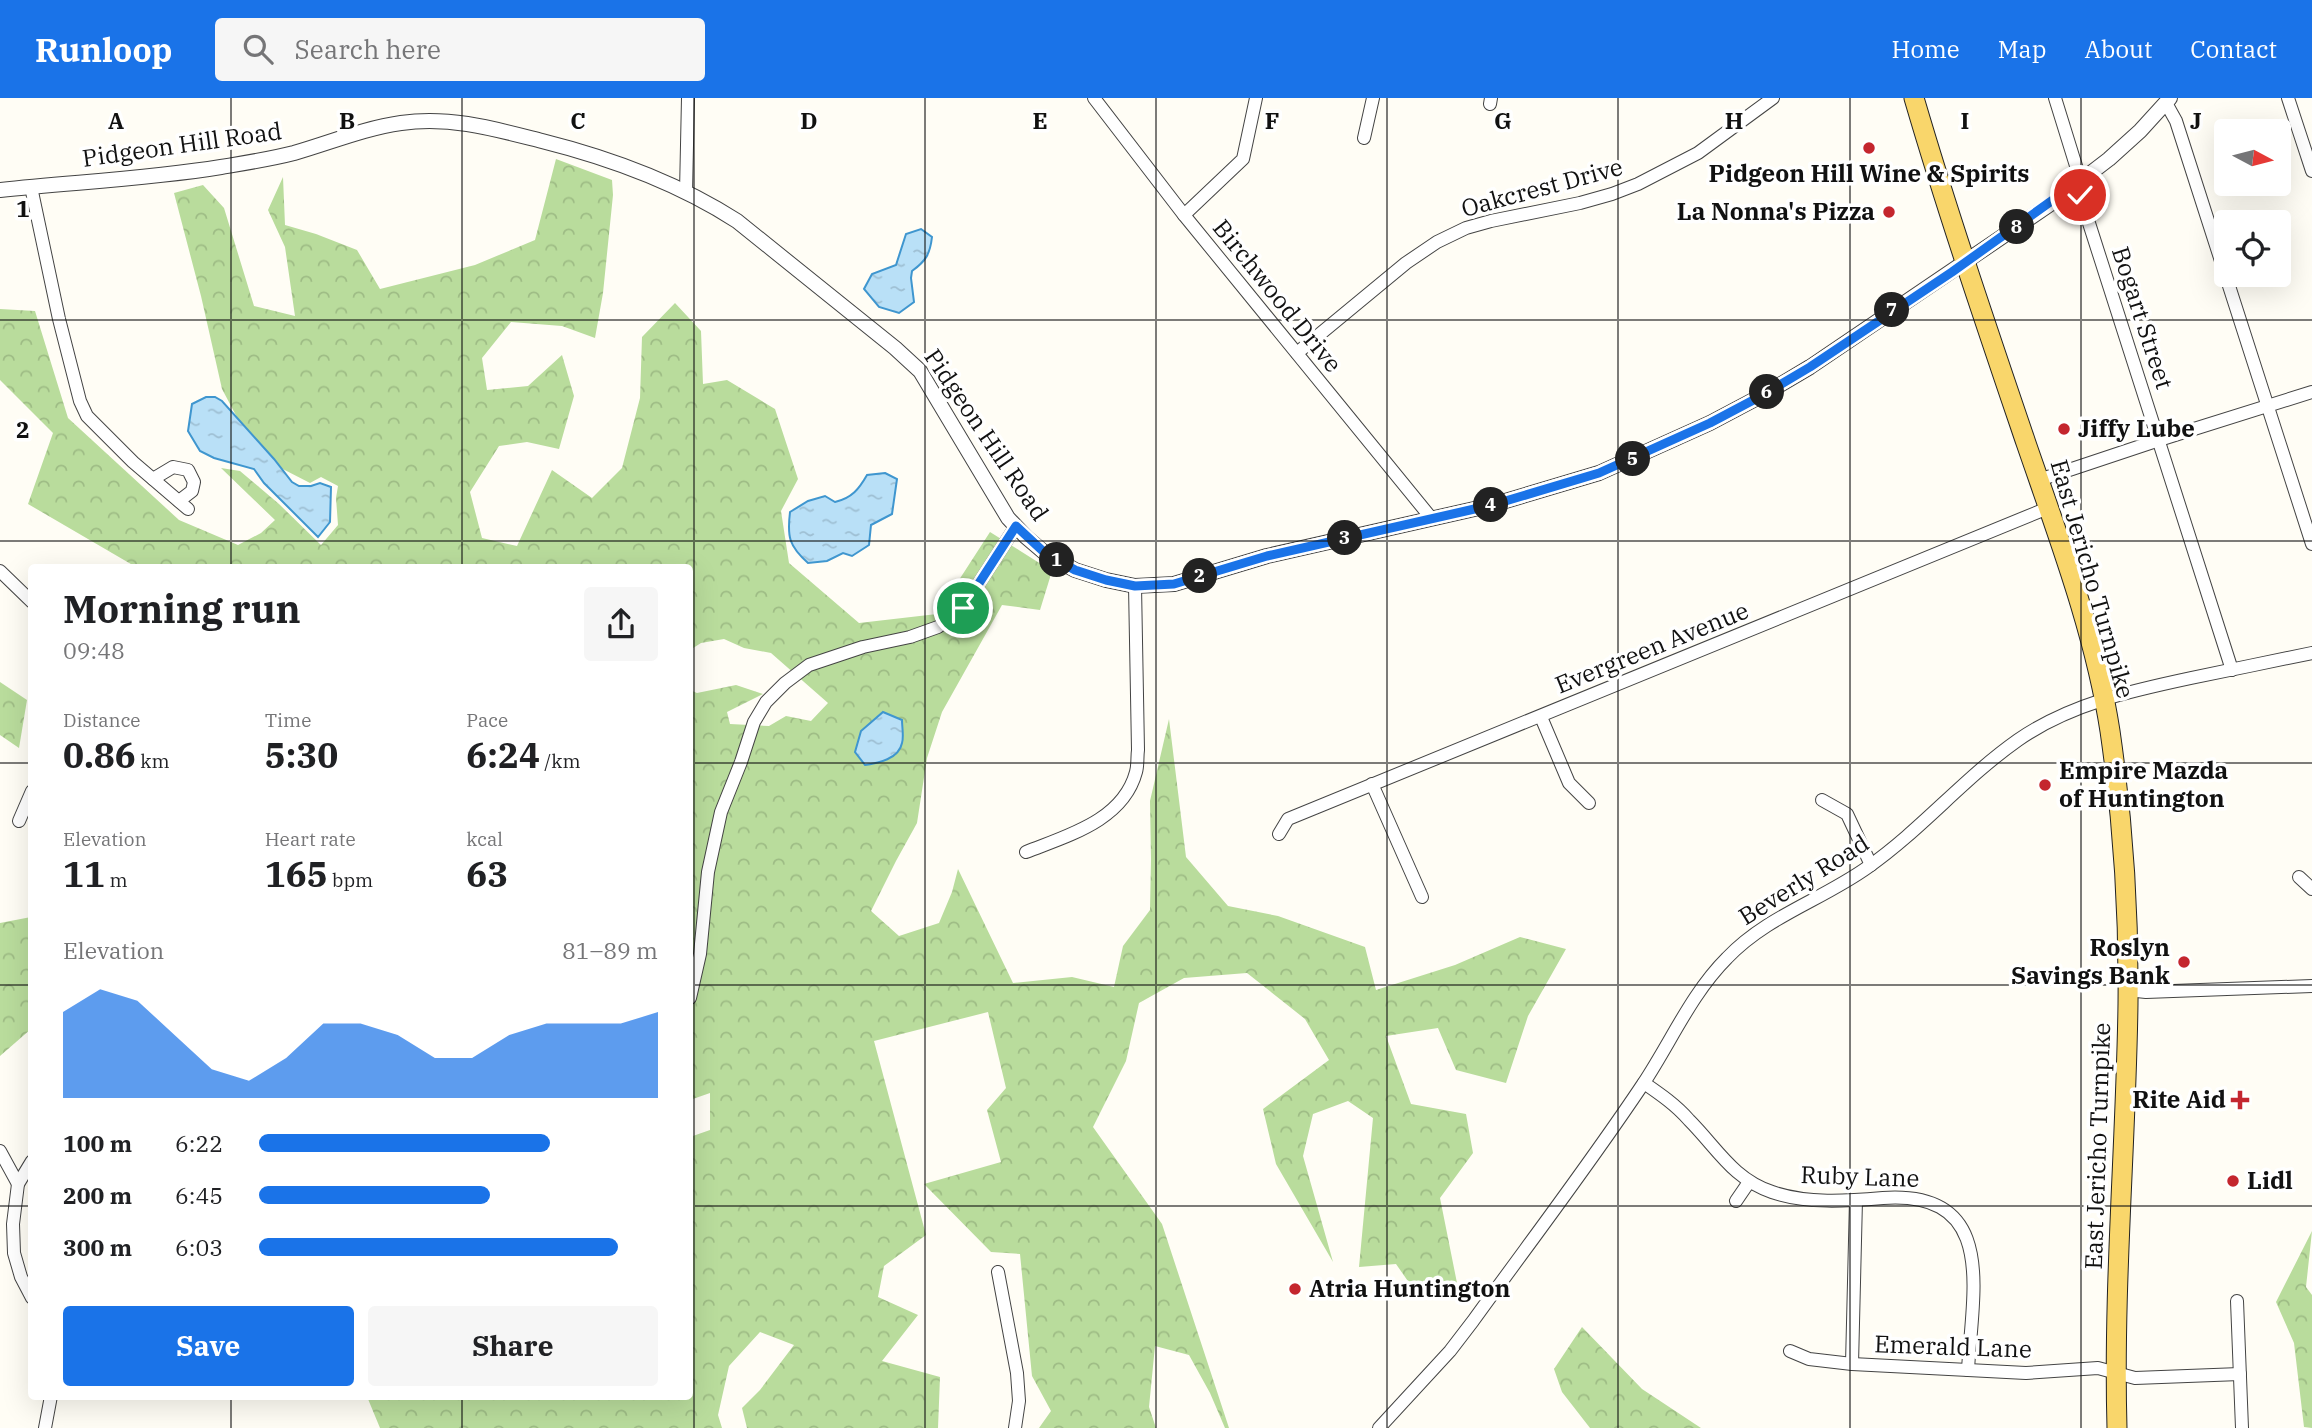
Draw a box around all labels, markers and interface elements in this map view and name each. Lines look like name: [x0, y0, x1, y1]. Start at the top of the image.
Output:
search box: [215, 18, 705, 81]
text: Runloop: [35, 28, 173, 71]
icon: search: [239, 30, 277, 68]
text: Search here: [295, 32, 441, 66]
text: Home: [1892, 33, 1960, 65]
text: Map: [1998, 33, 2046, 65]
text: About: [2084, 33, 2152, 65]
text: Contact: [2190, 33, 2277, 65]
text: A: [108, 105, 124, 135]
text: B: [339, 105, 355, 135]
text: C: [570, 105, 586, 135]
text: D: [800, 105, 818, 135]
text: E: [1032, 105, 1048, 135]
text: F: [1265, 105, 1279, 135]
text: G: [1494, 105, 1512, 135]
text: H: [1725, 105, 1743, 135]
text: I: [1961, 105, 1969, 135]
text: J: [2190, 105, 2202, 135]
street label: Pidgeon Hill Road: [80, 114, 284, 174]
north arrow: [2214, 119, 2291, 196]
map controls: [2214, 119, 2291, 287]
marker: Pidgeon Hill Wine & Spirits: [1861, 140, 1877, 156]
street label: Oakcrest Drive: [1457, 150, 1626, 224]
place label: Pidgeon Hill Wine & Spirits: [1709, 157, 2029, 189]
pin: [2050, 165, 2110, 225]
icon: check: [2061, 176, 2099, 214]
text: 1: [16, 193, 30, 223]
place label: La Nonna's Pizza: [1677, 195, 1875, 227]
marker: La Nonna's Pizza: [1881, 204, 1897, 220]
pin: 8: [2000, 209, 2035, 244]
button: locate: [2214, 210, 2291, 287]
street label: Birchwood Drive: [1206, 212, 1349, 379]
text: 8: [2011, 214, 2022, 238]
street label: Bogart Street: [2105, 242, 2181, 393]
pin: 7: [1874, 292, 1910, 328]
text: 7: [1886, 297, 1897, 321]
street label: Pidgeon Hill Road: [917, 342, 1056, 527]
pin: 6: [1750, 374, 1784, 410]
text: 6: [1761, 379, 1772, 403]
place label: Jiffy Lube: [2078, 412, 2195, 444]
text: 2: [16, 414, 30, 444]
marker: Jiffy Lube: [2056, 421, 2072, 437]
pin: 5: [1616, 442, 1650, 476]
text: 5: [1627, 446, 1638, 470]
street label: East Jericho Turnpike: [2044, 456, 2142, 702]
pin: 4: [1474, 488, 1508, 522]
text: 4: [1485, 492, 1496, 516]
pin: 3: [1328, 520, 1362, 556]
text: 3: [1339, 525, 1350, 549]
pin: 1: [1040, 542, 1074, 578]
text: 1: [1051, 547, 1062, 571]
pin: 2: [1182, 559, 1218, 594]
text: 2: [1194, 563, 1205, 587]
pin: [933, 578, 993, 638]
text: Morning run: [63, 584, 301, 633]
button: share: [584, 587, 658, 661]
icon: arrive: [944, 589, 982, 627]
street label: Evergreen Avenue: [1550, 594, 1753, 700]
text: 09:48: [63, 635, 125, 665]
text: Distance: [63, 708, 141, 732]
text: Time: [265, 708, 311, 732]
text: Pace: [466, 708, 508, 732]
text: 0.86: [63, 732, 136, 778]
text: 5:30: [265, 732, 338, 778]
text: 6:24: [466, 732, 540, 778]
text: km: [136, 749, 170, 773]
text: /km: [540, 749, 581, 773]
place label: Empire Mazda of Huntington: [2059, 754, 2229, 814]
marker: Empire Mazda of Huntington: [2037, 777, 2053, 793]
street label: Beverly Road: [1732, 826, 1875, 932]
text: Elevation: [63, 827, 147, 851]
text: Heart rate: [265, 827, 356, 851]
text: kcal: [466, 827, 503, 851]
text: 11: [63, 851, 105, 897]
text: 165: [265, 851, 328, 897]
text: 63: [466, 851, 508, 897]
text: m: [105, 868, 128, 892]
text: bpm: [328, 868, 373, 892]
place label: Roslyn Savings Bank: [2011, 931, 2170, 991]
text: Elevation: [63, 935, 164, 965]
text: 81–89 m: [562, 935, 658, 965]
marker: Roslyn Savings Bank: [2176, 954, 2192, 970]
street label: East Jericho Turnpike: [2077, 1022, 2117, 1270]
place label: Rite Aid: [2132, 1083, 2226, 1115]
marker: Rite Aid: [2232, 1092, 2248, 1108]
text: 100 m: [63, 1128, 132, 1158]
text: 6:22: [175, 1128, 223, 1158]
street label: Ruby Lane: [1800, 1158, 1920, 1194]
place label: Lidl: [2247, 1164, 2293, 1196]
marker: Lidl: [2225, 1173, 2241, 1189]
text: 200 m: [63, 1180, 132, 1210]
text: 6:45: [175, 1180, 223, 1210]
text: 300 m: [63, 1232, 132, 1262]
text: 6:03: [175, 1232, 223, 1262]
place label: Atria Huntington: [1309, 1272, 1510, 1304]
marker: Atria Huntington: [1287, 1281, 1303, 1297]
button: Save: [63, 1306, 354, 1386]
button: Share: [368, 1306, 658, 1386]
street label: Emerald Lane: [1874, 1327, 2032, 1365]

